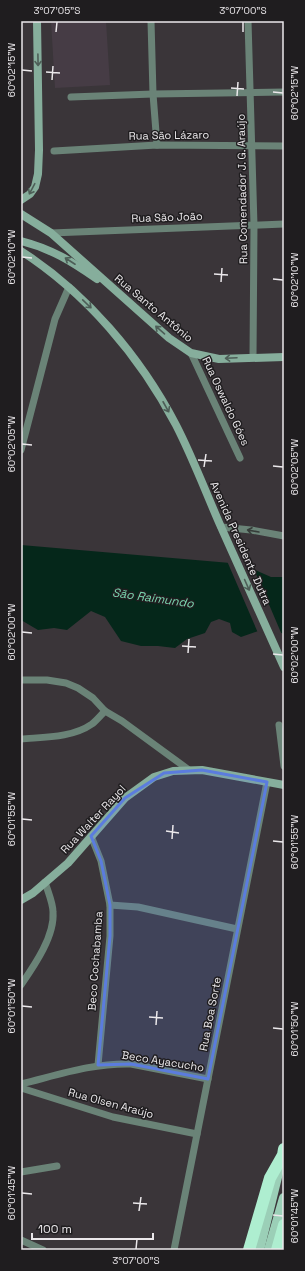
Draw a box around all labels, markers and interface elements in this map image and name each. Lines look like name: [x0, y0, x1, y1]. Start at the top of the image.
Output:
text: 3°07'05"S: [33, 4, 81, 17]
text: 3°07'00"S: [219, 4, 267, 17]
text: 60°02'15"W: [5, 43, 18, 97]
one-way arrow: [34, 53, 42, 66]
text: 60°02'15"W: [288, 66, 301, 120]
street label: Rua Comendador J. G. Araújo: [234, 114, 250, 264]
street label: Rua São Lázaro: [129, 127, 210, 143]
one-way arrow: [28, 183, 36, 195]
street label: Rua São João: [131, 209, 203, 225]
text: 60°02'10"W: [5, 229, 18, 284]
text: 60°02'10"W: [288, 252, 301, 307]
one-way arrow: [65, 257, 76, 265]
street label: Rua Santo Antônio: [112, 271, 196, 345]
one-way arrow: [81, 299, 91, 308]
one-way arrow: [155, 326, 165, 335]
street label: Rua Oswaldo Góes: [199, 354, 253, 448]
one-way arrow: [225, 355, 238, 362]
one-way arrow: [162, 401, 170, 413]
text: 60°02'05"W: [5, 415, 18, 472]
text: 60°02'05"W: [288, 438, 301, 495]
street label: Avenida Presidente Dutra: [207, 479, 275, 608]
one-way arrow: [247, 526, 260, 534]
one-way arrow: [244, 578, 252, 590]
water label: São Raimundo: [111, 584, 195, 612]
text: 60°02'00"W: [5, 603, 18, 661]
text: 60°02'00"W: [288, 626, 301, 684]
street label: Rua Walter Rayol: [58, 782, 128, 856]
text: 60°01'55"W: [5, 792, 18, 846]
text: 60°01'55"W: [288, 815, 301, 869]
street label: Beco Cochabamba: [85, 910, 106, 1011]
street label: Rua Boa Sorte: [196, 976, 224, 1052]
text: 60°01'50"W: [5, 978, 18, 1033]
text: 60°01'50"W: [288, 1001, 301, 1056]
street label: Beco Ayacucho: [121, 1048, 205, 1074]
street label: Rua Olsen Araújo: [67, 1085, 155, 1121]
text: 60°01'45"W: [5, 1166, 18, 1220]
text: 60°01'45"W: [288, 1189, 301, 1243]
scale bar: [32, 1215, 153, 1241]
text: 100 m: [38, 1221, 72, 1237]
text: 3°07'00"S: [112, 1254, 160, 1267]

